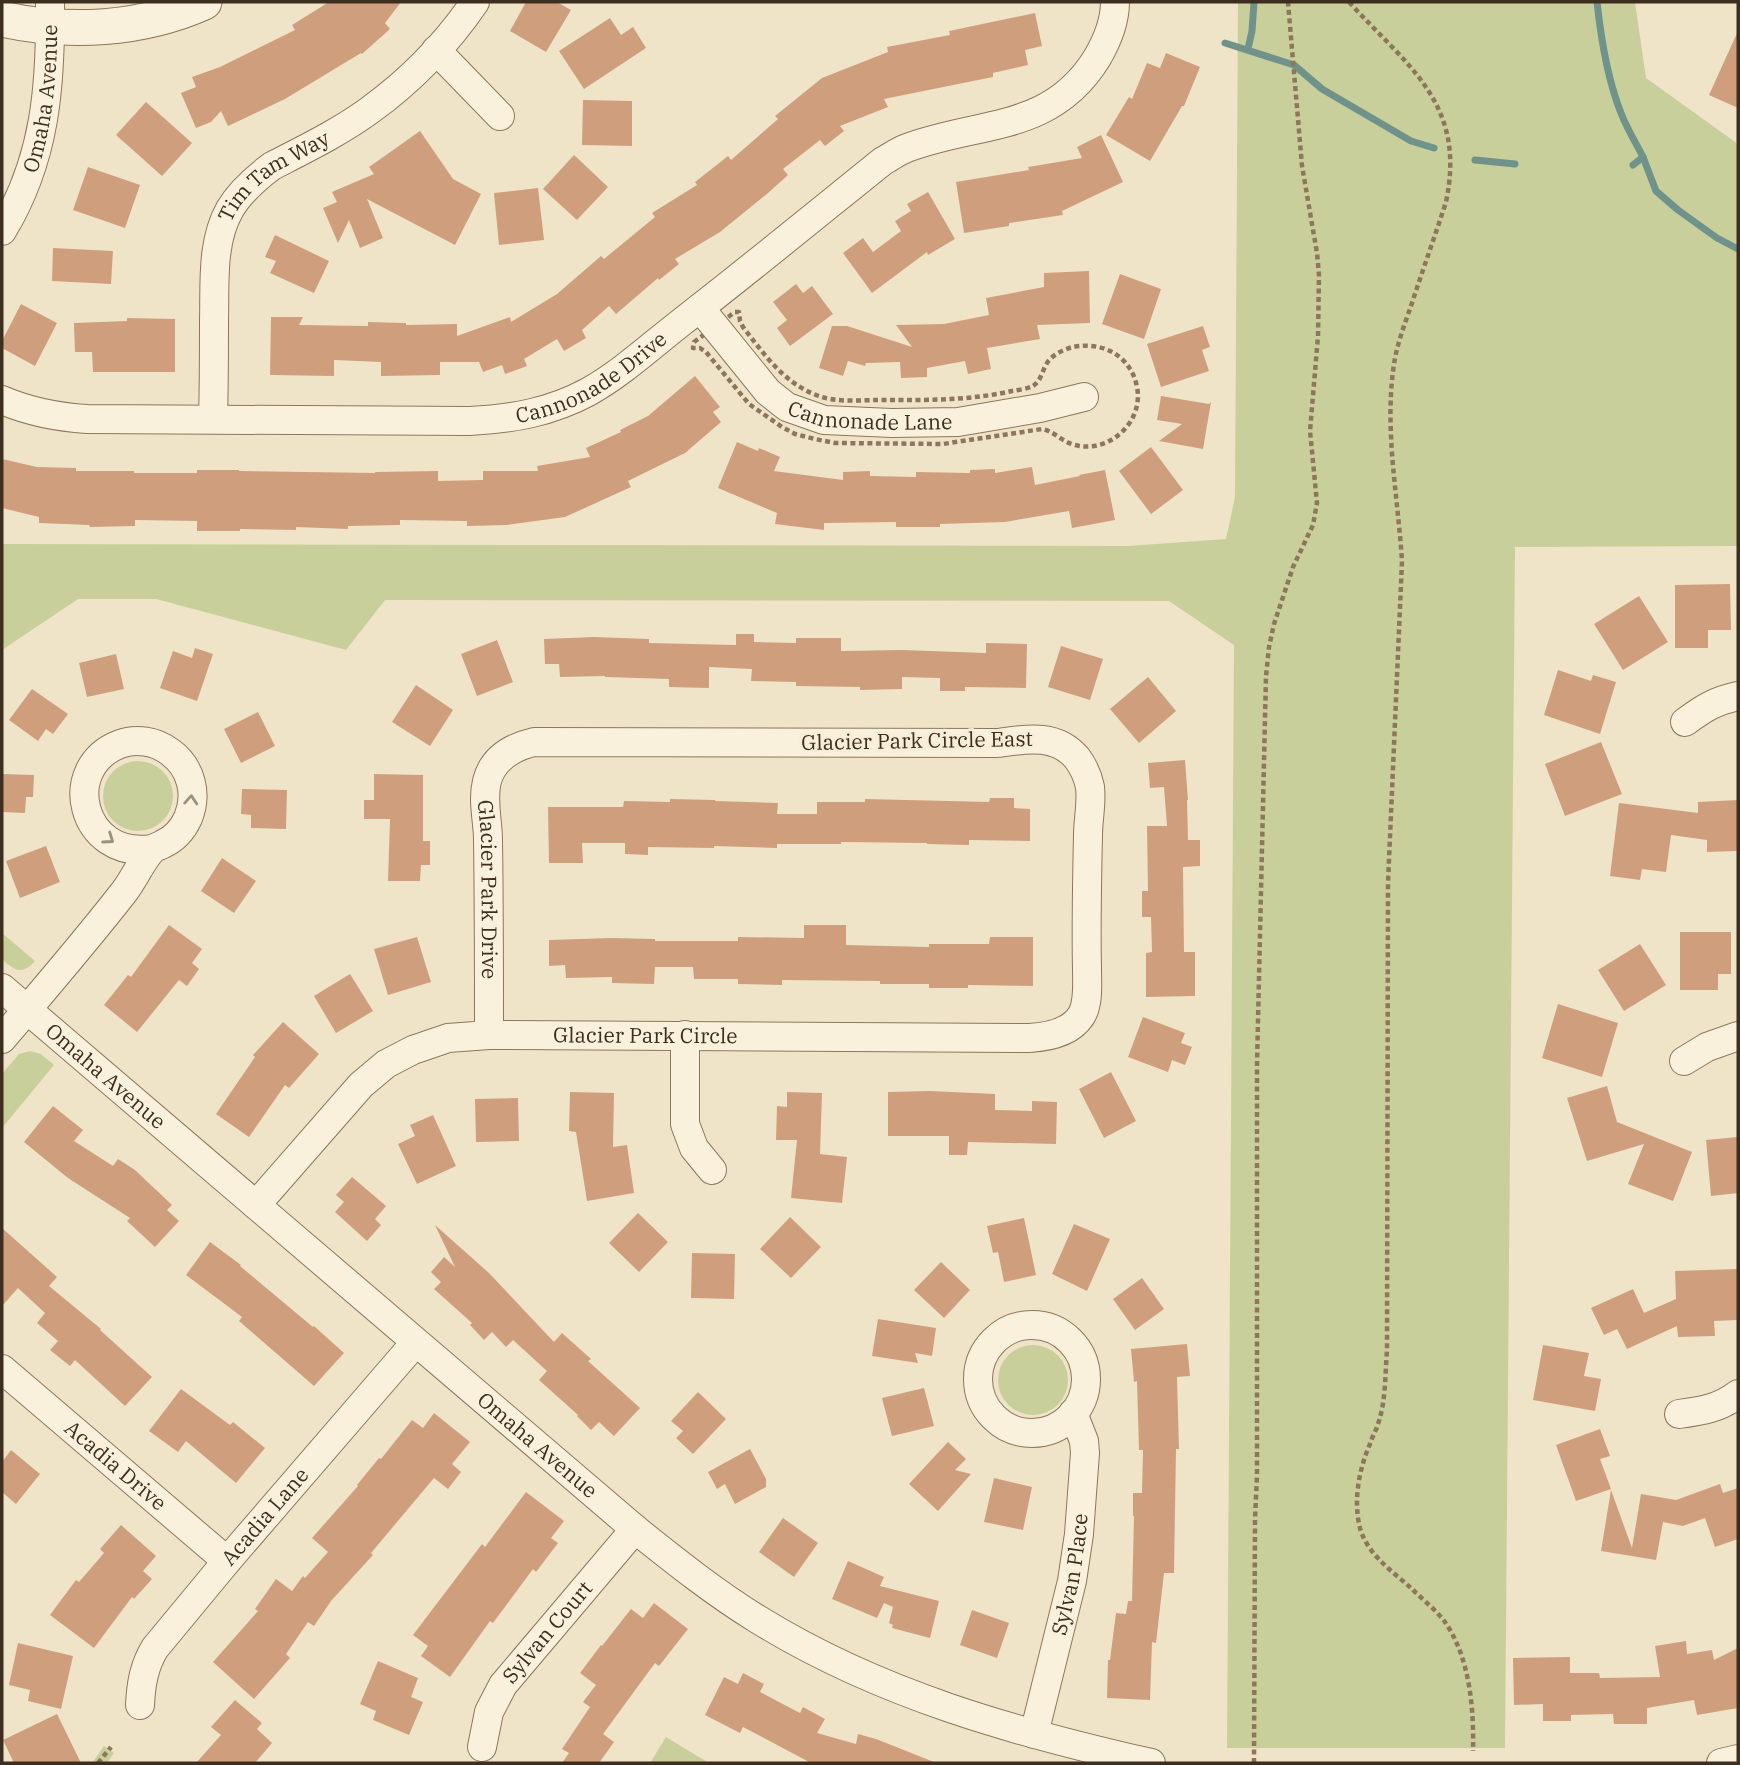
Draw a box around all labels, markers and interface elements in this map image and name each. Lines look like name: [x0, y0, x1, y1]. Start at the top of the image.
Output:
street label: Omaha Avenue: [15, 24, 63, 176]
street label: Tim Tam Way: [211, 123, 335, 226]
street label: Cannonade Drive: [513, 325, 672, 429]
street label: Cannonade Lane: [784, 393, 953, 436]
street label: Glacier Park Circle East: [801, 724, 1033, 756]
one-way arrow: [183, 794, 198, 805]
street label: Glacier Park Drive: [472, 799, 504, 979]
one-way arrow: [101, 831, 114, 843]
street label: Omaha Avenue: [40, 1016, 172, 1135]
street label: Glacier Park Circle: [553, 1020, 738, 1049]
street label: Omaha Avenue: [472, 1385, 604, 1504]
street label: Acadia Drive: [59, 1414, 173, 1516]
street label: Acadia Lane: [214, 1461, 315, 1571]
street label: Sylvan Place: [1044, 1512, 1093, 1638]
street label: Sylvan Court: [495, 1575, 598, 1689]

